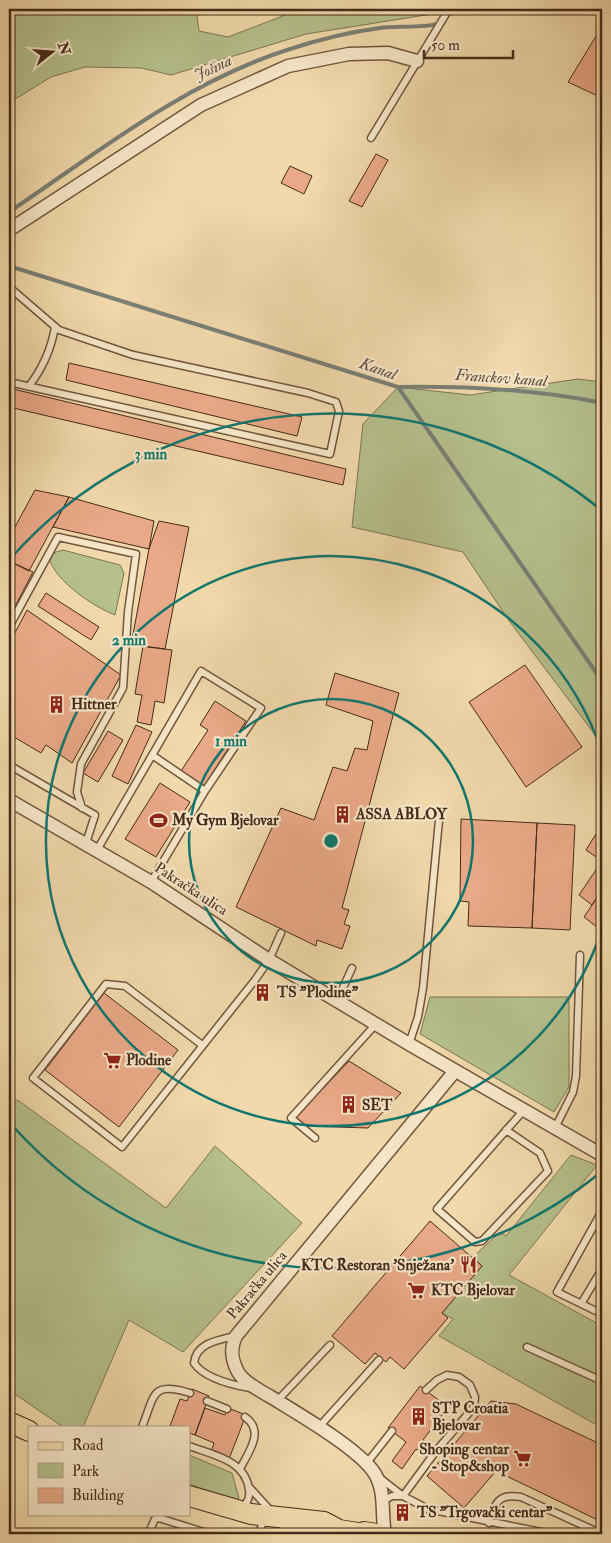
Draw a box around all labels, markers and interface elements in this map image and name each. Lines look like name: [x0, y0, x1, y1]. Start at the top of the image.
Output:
north arrow: [28, 28, 78, 78]
scale bar: [424, 28, 512, 60]
text: 50 m: [431, 36, 460, 55]
text: N: [54, 39, 74, 57]
water label: Jošina: [191, 51, 235, 85]
water label: Kanal: [356, 353, 400, 385]
water label: Franckov kanal: [453, 365, 549, 391]
text: 3 min: [135, 445, 167, 464]
text: 2 min: [112, 631, 146, 650]
building icon: Hittner: [47, 694, 67, 714]
place label: Hittner: [71, 695, 117, 714]
text: 1 min: [215, 732, 247, 751]
building icon: ASSA ABLOY: [332, 804, 352, 824]
place label: ASSA ABLOY: [355, 805, 448, 824]
sports icon: My Gym Bjelovar: [148, 810, 168, 830]
place label: My Gym Bjelovar: [171, 811, 279, 831]
centre of rings: [322, 832, 340, 850]
street label: Pakračka ulica: [151, 858, 232, 920]
building icon: TS "Plodine": [253, 982, 273, 1002]
place label: TS "Plodine": [276, 983, 358, 1002]
supermarket icon: Plodine: [102, 1050, 122, 1070]
place label: Plodine: [126, 1051, 172, 1070]
building icon: SET: [338, 1095, 358, 1115]
place label: SET: [362, 1096, 393, 1115]
street label: Pakračka ulica: [223, 1246, 292, 1323]
restaurant icon: KTC Restoran 'Snježana': [458, 1255, 478, 1275]
place label: KTC Restoran 'Snježana': [301, 1256, 454, 1275]
supermarket icon: KTC Bjelovar: [407, 1280, 427, 1300]
place label: KTC Bjelovar: [431, 1281, 515, 1300]
place label: STP Croatia Bjelovar: [432, 1399, 509, 1435]
building icon: STP Croatia Bjelovar: [408, 1407, 428, 1427]
legend: [28, 1426, 190, 1516]
text: Road: [72, 1436, 104, 1455]
place label: Shoping centar - Stop&shop: [419, 1440, 509, 1477]
supermarket icon: Shoping centar - Stop&shop: [513, 1448, 533, 1468]
text: Park: [72, 1462, 99, 1481]
text: Building: [72, 1486, 124, 1505]
building icon: TS "Trgovački centar": [393, 1502, 413, 1522]
place label: TS "Trgovački centar": [416, 1503, 552, 1523]

